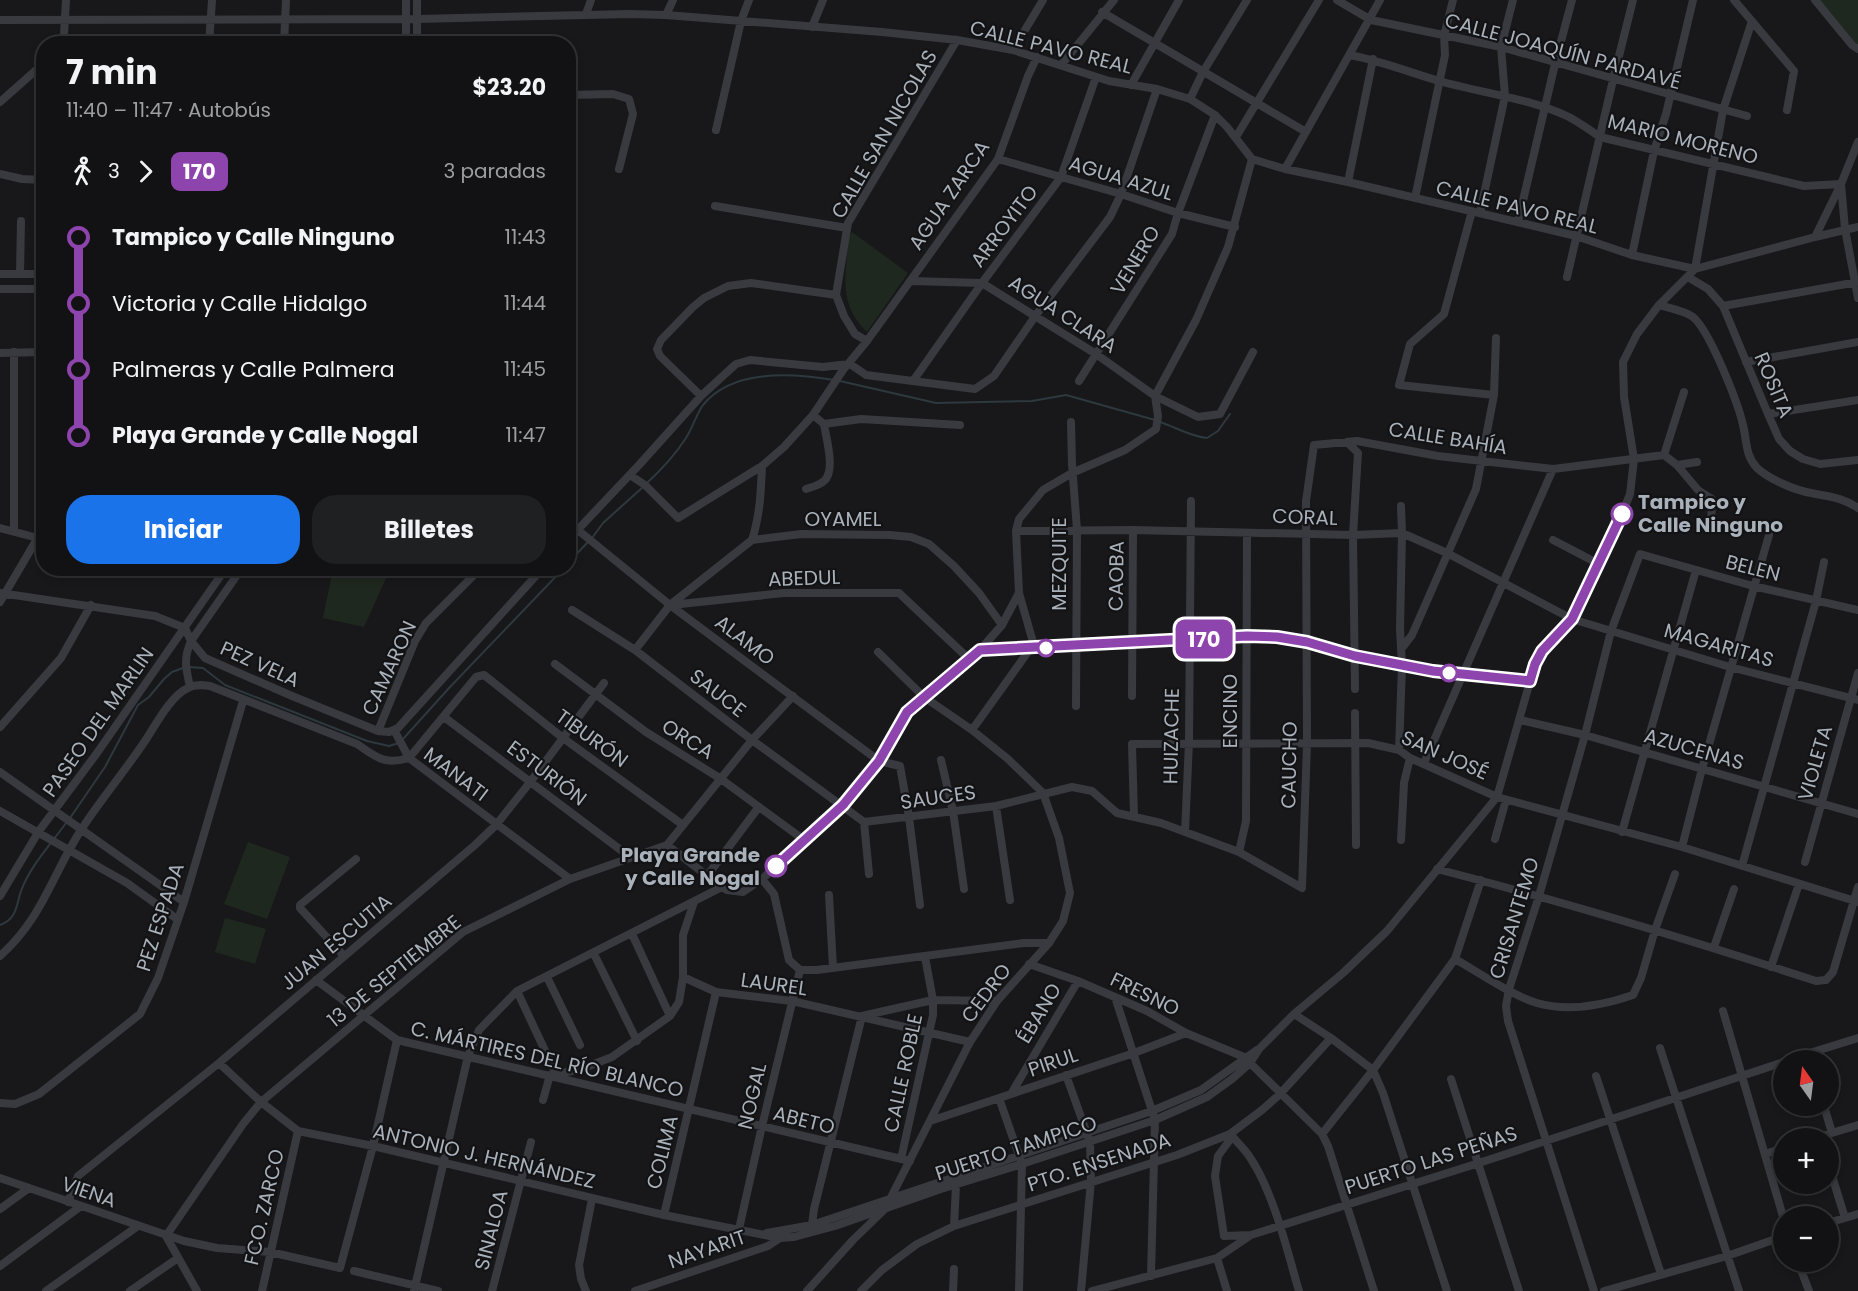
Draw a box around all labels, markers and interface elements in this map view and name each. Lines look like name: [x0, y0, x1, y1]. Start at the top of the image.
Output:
street label: CALLE JOAQUÍN PARDAVÉ: [1442, 6, 1684, 96]
street label: CALLE PAVO REAL: [967, 13, 1135, 81]
street label: CALLE SAN NICOLAS: [824, 45, 944, 223]
text: 7 min: [66, 49, 158, 96]
text: $23.20: [473, 72, 546, 103]
text: 11:40 – 11:47 · Autobús: [66, 96, 271, 124]
street label: MARIO MORENO: [1605, 107, 1761, 171]
street label: AGUA ZARCA: [902, 135, 996, 255]
street label: AGUA AZUL: [1065, 149, 1177, 207]
icon: walk: [66, 155, 99, 188]
icon: forward: [129, 155, 162, 188]
text: 3: [108, 157, 120, 185]
text: 170: [183, 157, 216, 186]
text: 3 paradas: [443, 157, 546, 185]
street label: CALLE PAVO REAL: [1433, 173, 1601, 241]
street label: ARROYITO: [964, 179, 1044, 273]
street label: VENERO: [1103, 220, 1167, 300]
text: Tampico y Calle Ninguno: [112, 222, 395, 253]
text: 11:43: [505, 223, 546, 251]
street label: AGUA CLARA: [1003, 268, 1123, 360]
text: Victoria y Calle Hidalgo: [112, 288, 367, 319]
text: 11:44: [504, 289, 546, 317]
street label: ROSITA: [1748, 348, 1800, 422]
text: Palmeras y Calle Palmera: [112, 354, 395, 385]
text: 11:45: [504, 355, 546, 383]
street label: CALLE BAHÍA: [1387, 415, 1509, 461]
text: Playa Grande y Calle Nogal: [112, 420, 418, 451]
text: 11:47: [505, 421, 546, 449]
place label: Tampico y Calle Ninguno: [1638, 488, 1783, 539]
button: Iniciar: [66, 495, 300, 564]
button: Billetes: [312, 495, 546, 564]
street label: CORAL: [1272, 502, 1339, 532]
marker: Tampico y Calle Ninguno: [1611, 503, 1633, 525]
street label: OYAMEL: [805, 505, 882, 533]
street label: MEZQUITE: [1045, 517, 1073, 611]
street label: CAOBA: [1101, 541, 1131, 611]
street label: BELEN: [1723, 548, 1783, 588]
street label: ABEDUL: [767, 563, 841, 593]
street label: ALAMO: [709, 608, 781, 672]
street label: CAMARON: [355, 616, 423, 720]
street label: MAGARITAS: [1661, 616, 1777, 674]
line badge: 170: [1170, 620, 1238, 658]
text: 170: [1188, 625, 1220, 654]
street label: PEZ VELA: [216, 634, 304, 694]
unlabelled marker: [1037, 639, 1055, 657]
street label: PASEO DEL MARLIN: [36, 641, 160, 803]
street label: SAUCE: [684, 662, 752, 724]
unlabelled marker: [1440, 664, 1458, 682]
street label: ENCINO: [1216, 674, 1244, 748]
street label: HUIZACHE: [1156, 688, 1186, 784]
street label: TIBURÓN: [550, 702, 634, 774]
street label: ORCA: [656, 712, 720, 766]
street label: CAUCHO: [1274, 721, 1304, 809]
street label: AZUCENAS: [1641, 721, 1747, 777]
street label: VIOLETA: [1791, 722, 1839, 804]
street label: SAN JOSÉ: [1397, 723, 1493, 787]
street label: ESTURIÓN: [501, 734, 593, 812]
street label: MANATI: [418, 741, 494, 807]
street label: SAUCES: [898, 778, 978, 816]
place label: Playa Grande y Calle Nogal: [621, 841, 760, 892]
street label: CRISANTEMO: [1482, 854, 1546, 982]
marker: Playa Grande y Calle Nogal: [765, 855, 787, 877]
street label: PEZ ESPADA: [129, 859, 191, 975]
street label: JUAN ESCUTIA: [274, 887, 398, 997]
street label: 13 DE SEPTIEMBRE: [321, 908, 467, 1034]
street label: CEDRO: [954, 958, 1018, 1028]
street label: LAUREL: [739, 965, 809, 1003]
street label: FRESNO: [1106, 965, 1184, 1023]
street label: ÉBANO: [1010, 978, 1068, 1048]
street label: CALLE ROBLE: [877, 1011, 929, 1135]
street label: C. MÁRTIRES DEL RÍO BLANCO: [408, 1014, 686, 1104]
street label: PIRUL: [1024, 1040, 1082, 1084]
north arrow: [1773, 1050, 1839, 1116]
map controls: [1773, 1050, 1839, 1272]
street label: NOGAL: [731, 1060, 773, 1132]
street label: ABETO: [770, 1099, 838, 1141]
street label: PUERTO TAMPICO: [932, 1109, 1100, 1187]
street label: COLIMA: [639, 1112, 685, 1192]
street label: ANTONIO J. HERNÁNDEZ: [370, 1117, 598, 1195]
street label: PUERTO LAS PEÑAS: [1341, 1119, 1521, 1201]
street label: PTO. ENSENADA: [1024, 1126, 1174, 1198]
button: +: [1773, 1128, 1839, 1194]
street label: FCO. ZARCO: [237, 1146, 291, 1268]
street label: VIENA: [58, 1170, 120, 1214]
street label: SINALOA: [467, 1187, 515, 1273]
button: −: [1773, 1206, 1839, 1272]
street label: NAYARIT: [664, 1223, 750, 1275]

